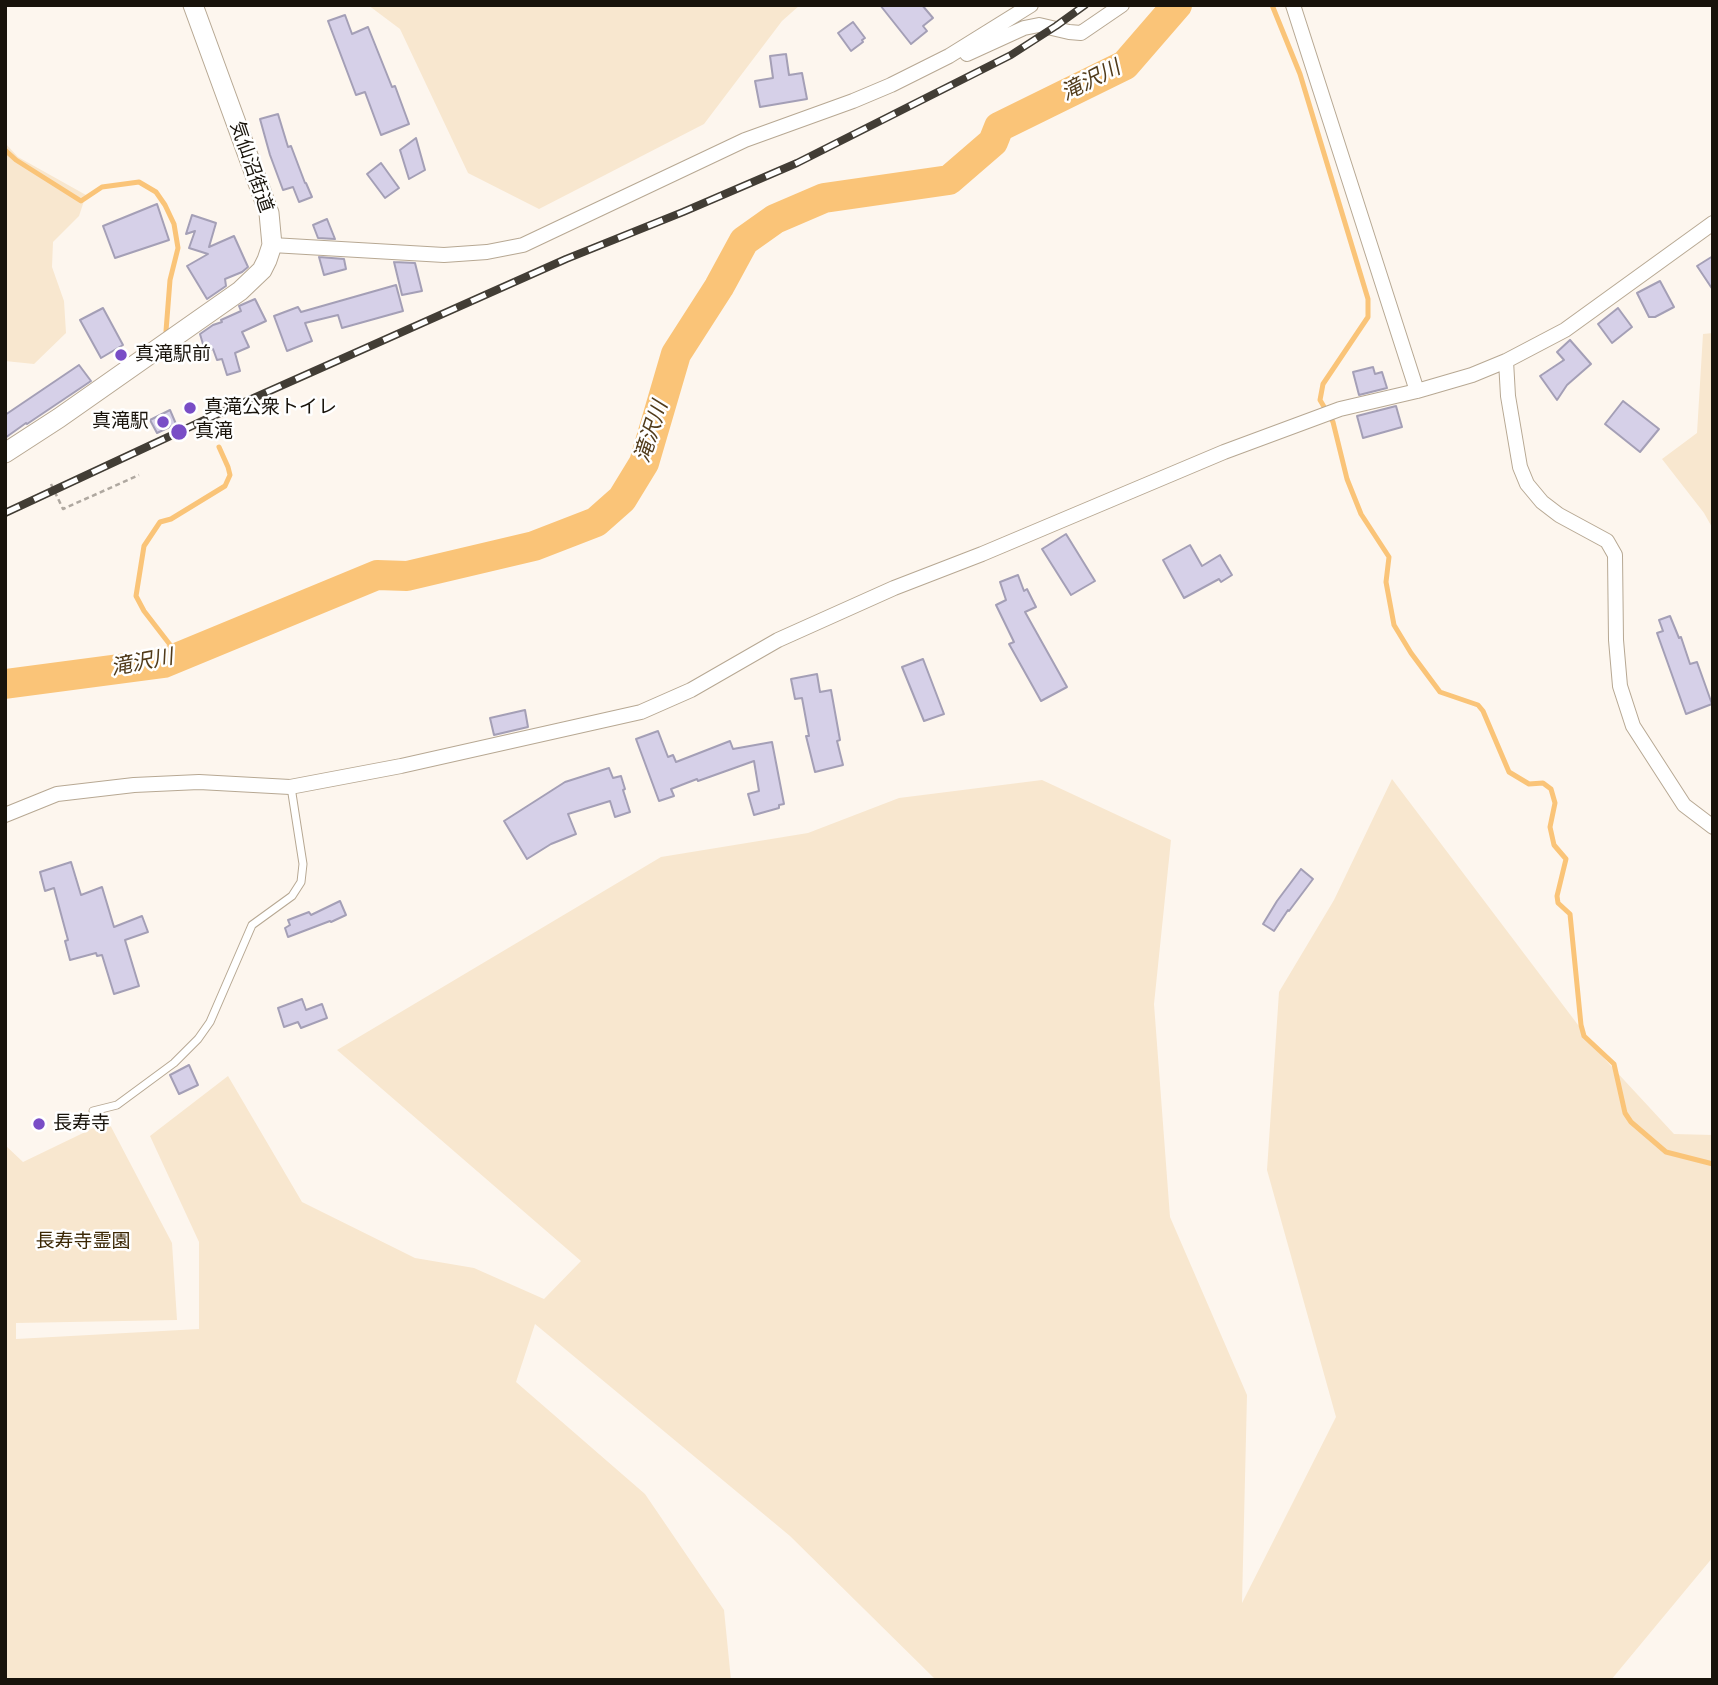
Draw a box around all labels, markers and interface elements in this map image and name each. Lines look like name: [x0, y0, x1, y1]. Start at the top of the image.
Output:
water label: 滝沢川: [1057, 55, 1125, 107]
street label: 気仙沼街道: [225, 118, 277, 216]
place label: 真滝駅前: [135, 344, 211, 366]
marker: 真滝駅前: [113, 347, 129, 363]
place label: 真滝公衆トイレ: [204, 397, 337, 419]
water label: 滝沢川: [630, 398, 674, 466]
marker: 真滝公衆トイレ: [182, 400, 198, 416]
place label: 真滝駅: [92, 411, 149, 433]
marker: 真滝駅: [155, 414, 171, 430]
place label: 真滝: [195, 421, 233, 443]
marker: 真滝: [169, 422, 189, 442]
water label: 滝沢川: [109, 645, 175, 681]
place label: 長寿寺: [53, 1113, 110, 1135]
marker: 長寿寺: [31, 1116, 47, 1132]
park label: 長寿寺霊園: [36, 1231, 130, 1253]

